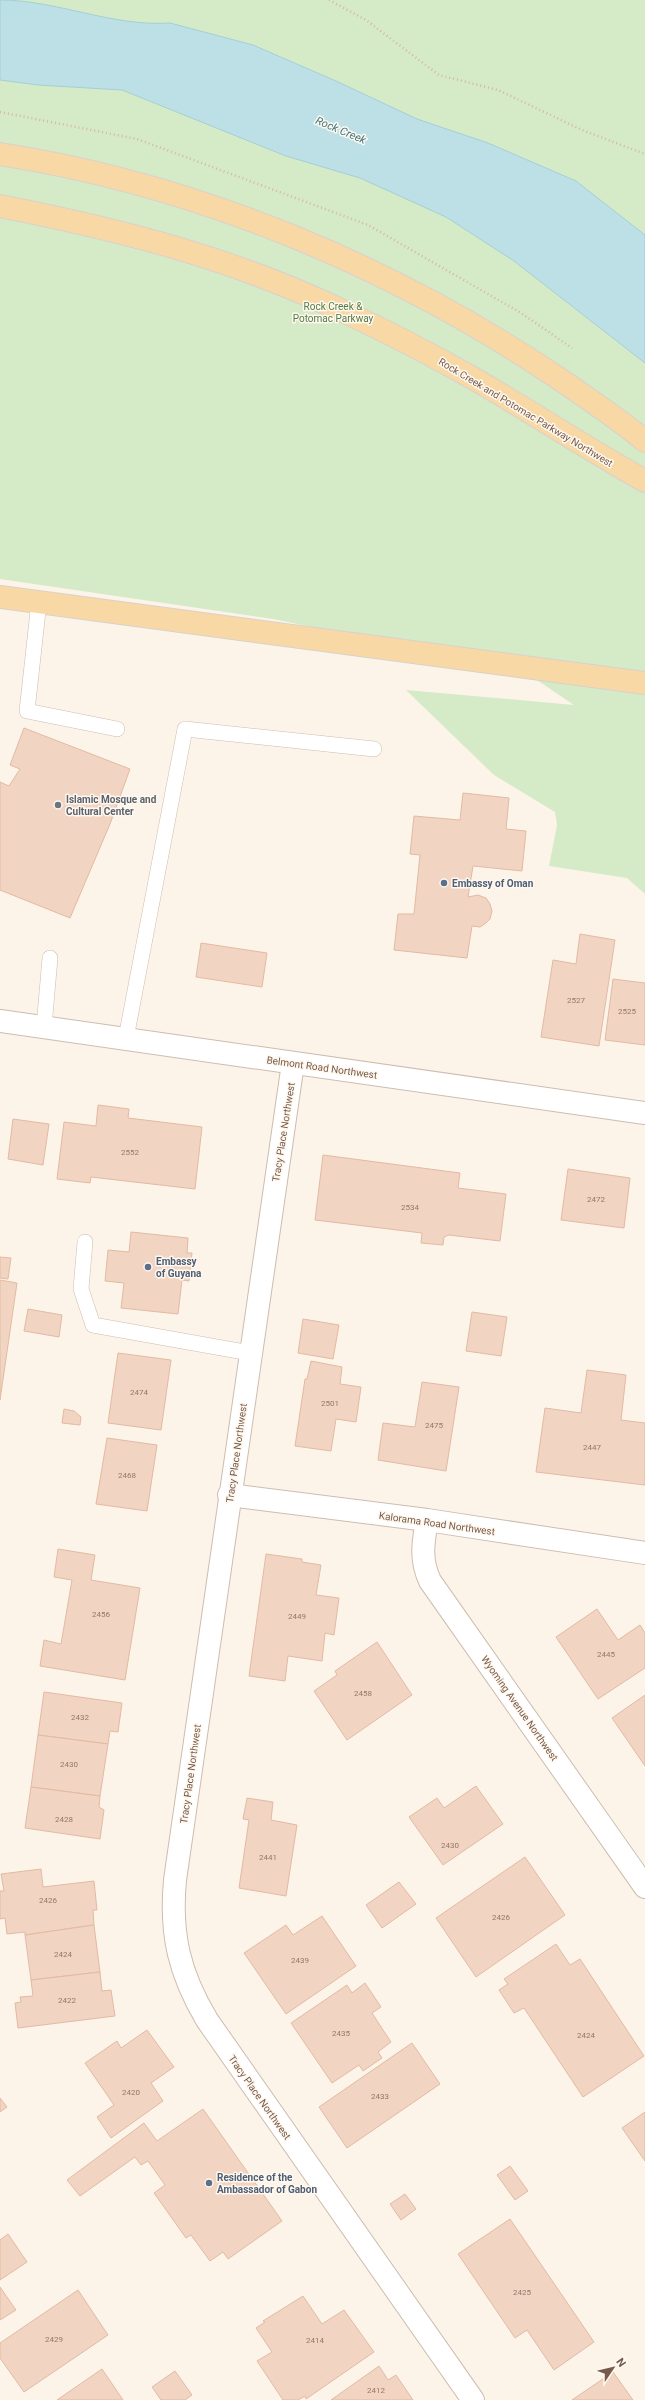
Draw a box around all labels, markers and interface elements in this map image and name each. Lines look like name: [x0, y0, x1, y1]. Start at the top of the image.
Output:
water label: Rock Creek: [314, 114, 369, 147]
park label: Rock Creek & Potomac Parkway: [293, 301, 374, 324]
street label: Rock Creek and Potomac Parkway Northwest: [437, 356, 615, 469]
place label: Islamic Mosque and Cultural Center: [66, 794, 157, 817]
marker: Islamic Mosque and Cultural Center: [53, 800, 63, 810]
marker: Embassy of Oman: [439, 878, 449, 888]
place label: Embassy of Oman: [452, 878, 534, 889]
house number: 2527: [567, 996, 585, 1005]
house number: 2525: [618, 1007, 636, 1016]
street label: Belmont Road Northwest: [266, 1054, 378, 1081]
street label: Tracy Place Northwest: [270, 1082, 297, 1183]
house number: 2552: [121, 1148, 139, 1157]
house number: 2472: [587, 1195, 605, 1204]
house number: 2534: [401, 1203, 419, 1212]
place label: Embassy of Guyana: [156, 1256, 202, 1279]
marker: Embassy of Guyana: [143, 1262, 153, 1272]
house number: 2474: [130, 1388, 148, 1397]
house number: 2501: [321, 1399, 339, 1408]
street label: Tracy Place Northwest: [224, 1403, 249, 1504]
house number: 2475: [425, 1421, 443, 1430]
house number: 2447: [583, 1443, 601, 1452]
house number: 2468: [118, 1471, 136, 1480]
street label: Kalorama Road Northwest: [378, 1510, 496, 1537]
house number: 2456: [92, 1610, 110, 1619]
house number: 2449: [288, 1612, 306, 1621]
house number: 2445: [597, 1650, 615, 1659]
street label: Wyoming Avenue Northwest: [479, 1654, 560, 1763]
house number: 2458: [354, 1689, 372, 1698]
house number: 2432: [71, 1713, 89, 1722]
street label: Tracy Place Northwest: [178, 1724, 203, 1825]
house number: 2430: [60, 1760, 78, 1769]
house number: 2428: [55, 1815, 73, 1824]
house number: 2430: [441, 1841, 459, 1850]
house number: 2441: [259, 1853, 277, 1862]
house number: 2426: [39, 1896, 57, 1905]
house number: 2426: [492, 1913, 510, 1922]
house number: 2424: [54, 1950, 72, 1959]
house number: 2439: [291, 1956, 309, 1965]
house number: 2422: [58, 1996, 76, 2005]
house number: 2435: [332, 2029, 350, 2038]
house number: 2424: [577, 2031, 595, 2040]
street label: Tracy Place Northwest: [226, 2053, 293, 2142]
house number: 2420: [122, 2088, 140, 2097]
house number: 2433: [371, 2092, 389, 2101]
place label: Residence of the Ambassador of Gabon: [217, 2172, 317, 2195]
marker: Residence of the Ambassador of Gabon: [204, 2178, 214, 2188]
house number: 2425: [513, 2288, 531, 2297]
house number: 2429: [45, 2335, 63, 2344]
house number: 2414: [306, 2336, 324, 2345]
north arrow: [593, 2348, 633, 2388]
text: N: [613, 2356, 628, 2370]
house number: 2412: [367, 2386, 385, 2395]

